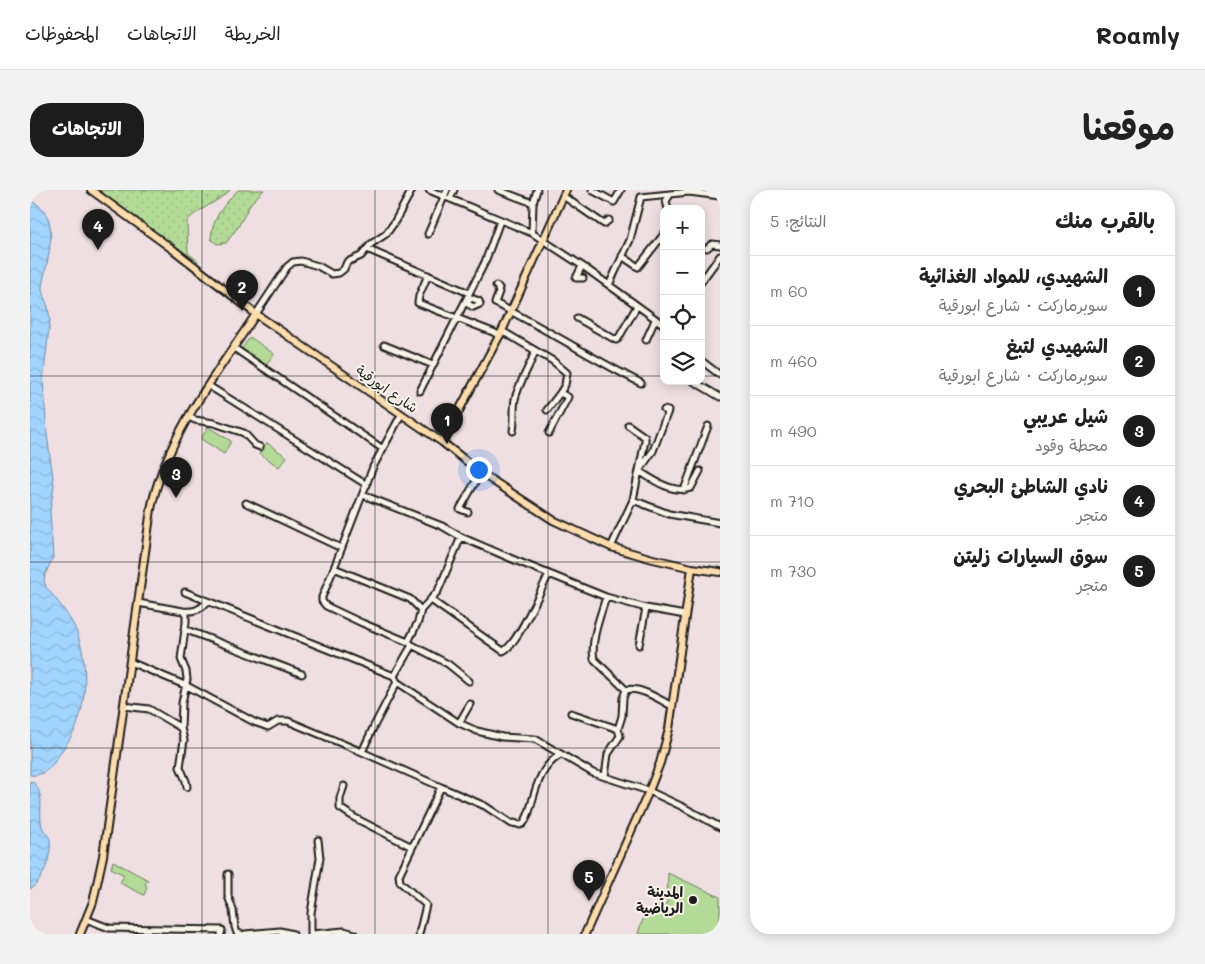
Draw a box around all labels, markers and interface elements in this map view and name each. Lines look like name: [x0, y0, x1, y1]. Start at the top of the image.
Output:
text: Roamly: [1096, 19, 1180, 50]
text: المحفوظات: [25, 21, 99, 45]
text: الاتجاهات: [127, 21, 197, 45]
text: الخريطة: [225, 21, 281, 45]
button: الاتجاهات: [30, 103, 144, 157]
text: موقعنا: [1082, 103, 1175, 149]
map controls: [660, 205, 705, 385]
button: +: [660, 205, 705, 250]
text: بالقرب منك: [1055, 206, 1155, 233]
pin: 4: [82, 209, 114, 250]
text: النتائج: 5: [770, 210, 826, 231]
button: −: [660, 250, 705, 295]
text: الشهيدي، للمواد الغذائية: [919, 263, 1108, 288]
pin: 2: [226, 270, 258, 311]
text: 60 m: [770, 280, 807, 301]
text: 1: [1135, 280, 1143, 301]
text: سوبرماركت · شارع ابورقية: [939, 294, 1108, 315]
button: locate: [660, 295, 705, 340]
text: الشهيدي لتبغ: [1005, 333, 1108, 358]
button: layers: [660, 340, 705, 385]
text: 460 m: [770, 350, 817, 371]
text: 2: [1135, 350, 1143, 371]
street label: شارع ابورقية: [352, 360, 422, 418]
text: سوبرماركت · شارع ابورقية: [939, 364, 1108, 385]
pin: 1: [431, 403, 463, 444]
text: شيل عريبي: [1023, 403, 1108, 428]
text: 490 m: [770, 420, 817, 441]
text: 3: [1134, 420, 1144, 441]
text: محطة وقود: [1035, 434, 1108, 455]
pin: 3: [160, 457, 192, 498]
your location: [466, 457, 492, 483]
text: نادي الشاطئ البحري: [954, 473, 1108, 498]
text: 710 m: [770, 490, 814, 511]
text: 4: [1134, 490, 1144, 511]
text: متجر: [1077, 504, 1108, 525]
text: سوق السيارات زليتن: [953, 543, 1108, 568]
text: 730 m: [770, 560, 816, 581]
text: 5: [1134, 560, 1144, 581]
text: متجر: [1077, 574, 1108, 595]
pin: 5: [573, 860, 605, 901]
place label: المدينة الرياضية: [636, 882, 683, 917]
marker: المدينة الرياضية: [687, 894, 699, 906]

